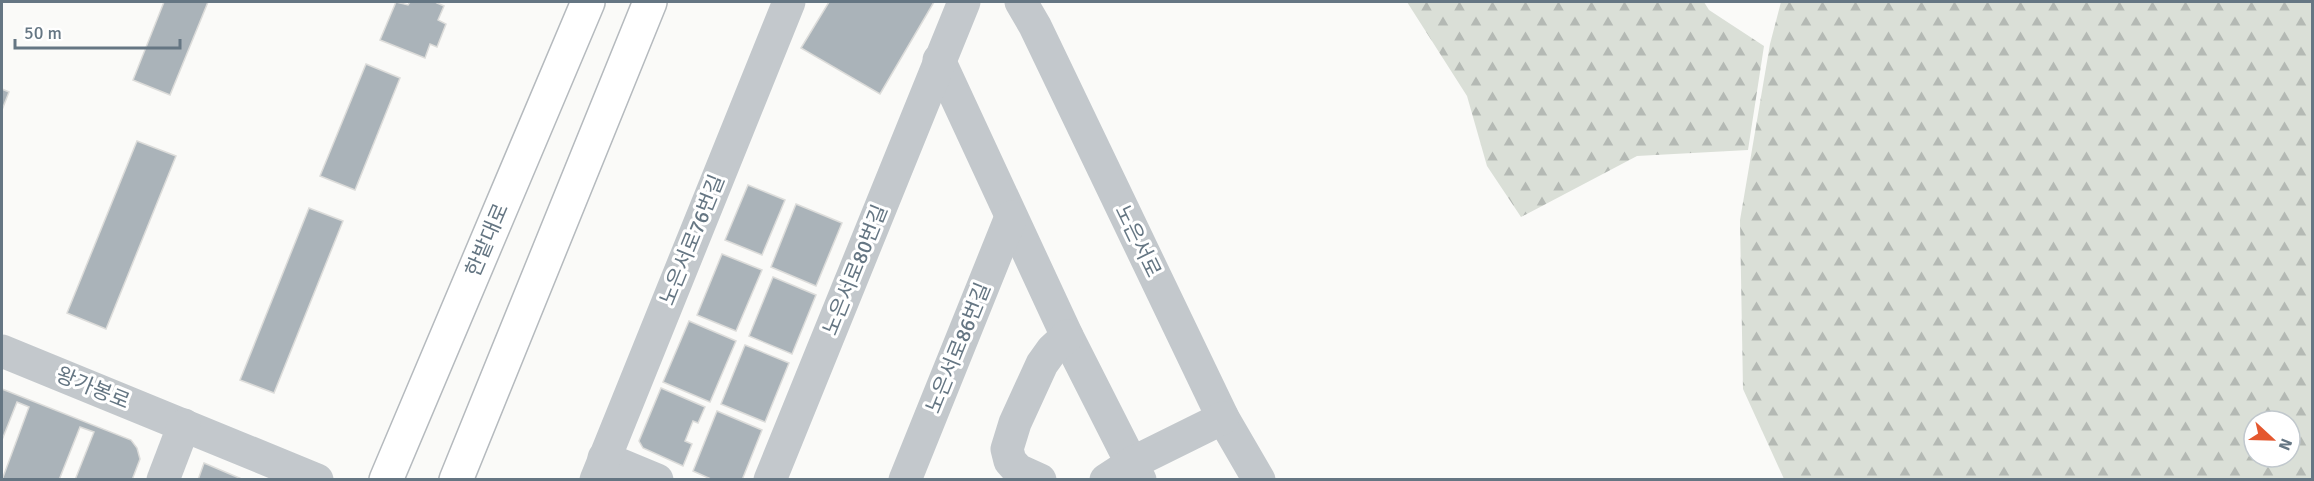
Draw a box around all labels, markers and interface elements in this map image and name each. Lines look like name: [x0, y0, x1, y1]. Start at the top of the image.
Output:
scale bar: [15, 12, 180, 50]
text: 50 m: [24, 22, 62, 44]
street label: 노은서로76번길: [654, 171, 730, 309]
street label: 한밭대로: [460, 199, 514, 281]
street label: 노은서로80번길: [817, 201, 893, 339]
street label: 노은서로: [1109, 201, 1167, 281]
street label: 노은서로86번길: [920, 279, 996, 417]
street label: 왕가봉로: [52, 361, 134, 415]
north arrow: [2242, 409, 2302, 469]
text: N: [2274, 435, 2296, 453]

